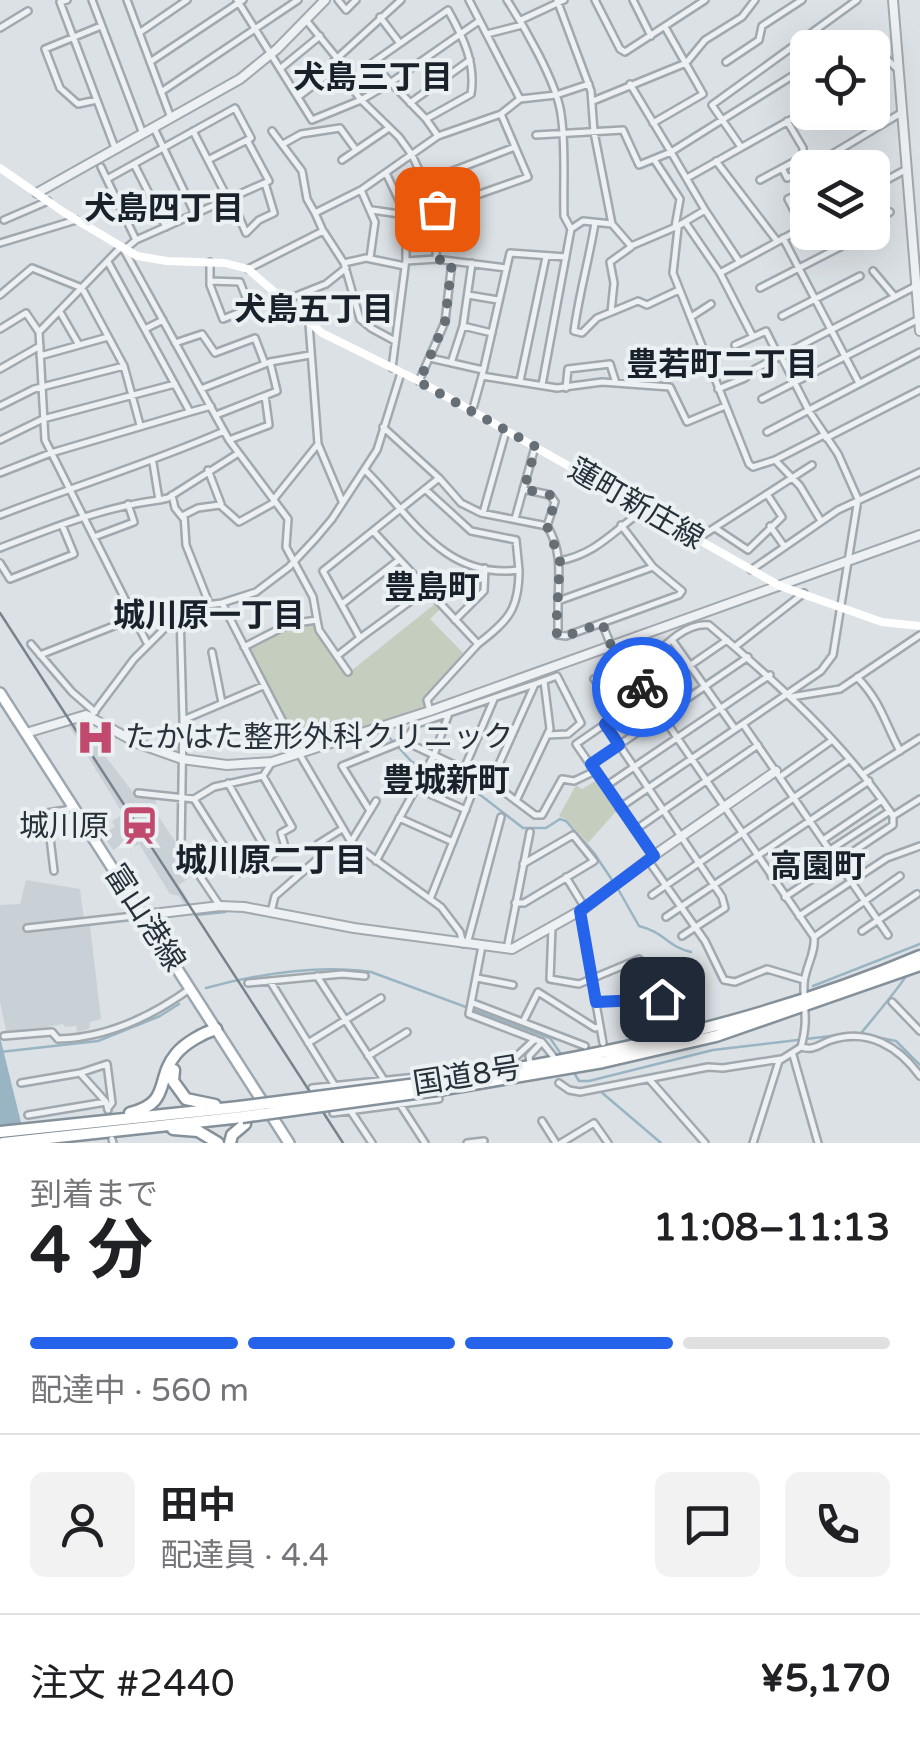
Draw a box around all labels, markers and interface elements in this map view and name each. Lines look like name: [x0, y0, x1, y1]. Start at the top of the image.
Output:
map controls: [790, 30, 890, 250]
button: locate: [790, 30, 890, 130]
district label: 犬島三丁目: [293, 59, 453, 97]
button: layers: [790, 150, 890, 250]
pin: [395, 167, 480, 252]
icon: bag: [410, 182, 465, 237]
district label: 犬島四丁目: [84, 190, 244, 228]
district label: 犬島五丁目: [234, 291, 394, 329]
district label: 豊若町二丁目: [626, 346, 818, 384]
street label: 蓮町新庄線: [562, 450, 710, 558]
district label: 豊島町: [384, 569, 480, 607]
district label: 城川原一丁目: [113, 597, 305, 635]
courier: [592, 637, 692, 737]
icon: bike: [615, 660, 670, 715]
hospital icon: たかはた整形外科クリニック: [74, 716, 116, 758]
place label: たかはた整形外科クリニック: [125, 719, 513, 756]
district label: 豊城新町: [382, 762, 510, 800]
station icon: 城川原: [118, 805, 160, 847]
place label: 城川原: [19, 808, 109, 845]
district label: 城川原二丁目: [175, 842, 367, 880]
district label: 高園町: [770, 848, 866, 886]
street label: 富山港線: [97, 858, 193, 978]
pin: [620, 957, 705, 1042]
icon: home: [635, 972, 690, 1027]
street label: 国道8号: [410, 1049, 524, 1103]
text: 到着まで: [30, 1176, 158, 1214]
text: 11:08–11:13: [653, 1205, 890, 1251]
text: 4 分: [30, 1212, 153, 1291]
text: 配達中 · 560 m: [30, 1372, 249, 1410]
button: person: [30, 1472, 135, 1577]
button: chat: [655, 1472, 760, 1577]
button: phone: [785, 1472, 890, 1577]
text: 田中: [160, 1483, 236, 1529]
text: 配達員 · 4.4: [160, 1537, 329, 1575]
text: ¥5,170: [760, 1656, 890, 1702]
text: 注文 #2440: [30, 1661, 235, 1707]

